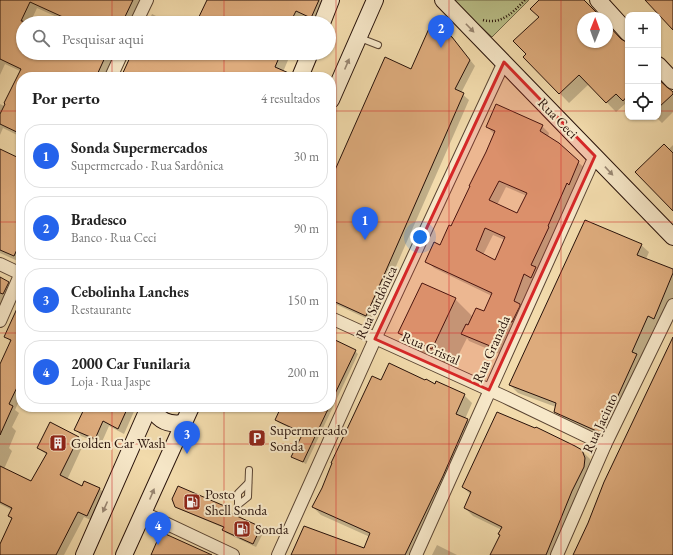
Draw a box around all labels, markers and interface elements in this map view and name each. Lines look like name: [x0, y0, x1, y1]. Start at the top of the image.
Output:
north arrow: [577, 12, 613, 48]
map controls: [625, 12, 661, 120]
button: +: [625, 12, 661, 48]
pin: 2: [428, 15, 454, 48]
search box: [16, 16, 336, 60]
one-way arrow: [465, 23, 475, 33]
icon: search: [30, 27, 52, 49]
text: Pesquisar aqui: [62, 29, 144, 48]
button: −: [625, 48, 661, 84]
one-way arrow: [344, 58, 350, 70]
button: locate: [625, 84, 661, 120]
text: Por perto: [32, 87, 100, 109]
text: 4 resultados: [261, 90, 320, 107]
street label: Rua Ceci: [534, 94, 582, 143]
text: Sonda Supermercados: [71, 138, 207, 157]
text: 1: [43, 148, 49, 165]
text: 30 m: [294, 148, 319, 165]
text: Supermercado · Rua Sardônica: [71, 157, 224, 174]
one-way arrow: [605, 166, 614, 176]
pin: 1: [352, 207, 378, 240]
text: Bradesco: [71, 210, 127, 229]
text: 2: [43, 220, 49, 237]
text: 90 m: [294, 220, 319, 237]
your location: [410, 227, 430, 247]
text: Banco · Rua Ceci: [71, 229, 157, 246]
street label: Rua Sardônica: [351, 262, 401, 341]
text: Cebolinha Lanches: [71, 282, 189, 301]
text: 3: [43, 292, 49, 309]
text: 150 m: [288, 292, 319, 309]
text: Restaurante: [71, 301, 131, 318]
street label: Rua Granada: [468, 312, 514, 385]
street label: Rua Cristal: [399, 327, 463, 369]
text: 2000 Car Funilaria: [71, 354, 190, 373]
text: 4: [43, 364, 49, 381]
text: 200 m: [288, 364, 319, 381]
text: Loja · Rua Jaspe: [71, 373, 150, 390]
street label: Rua Jacinto: [578, 390, 622, 456]
pin: 3: [174, 421, 200, 454]
place label: Supermercado Sonda: [270, 421, 347, 455]
parking icon: Supermercado Sonda: [247, 428, 267, 448]
building icon: Golden Car Wash: [48, 433, 68, 453]
place label: Golden Car Wash: [71, 434, 166, 452]
place label: Posto Shell Sonda: [205, 485, 268, 519]
one-way arrow: [148, 488, 155, 500]
fuel station icon: Posto Shell Sonda: [182, 492, 202, 512]
one-way arrow: [102, 501, 108, 512]
pin: 4: [145, 512, 171, 545]
fuel station icon: Sonda: [232, 519, 252, 539]
place label: Sonda: [255, 520, 289, 538]

